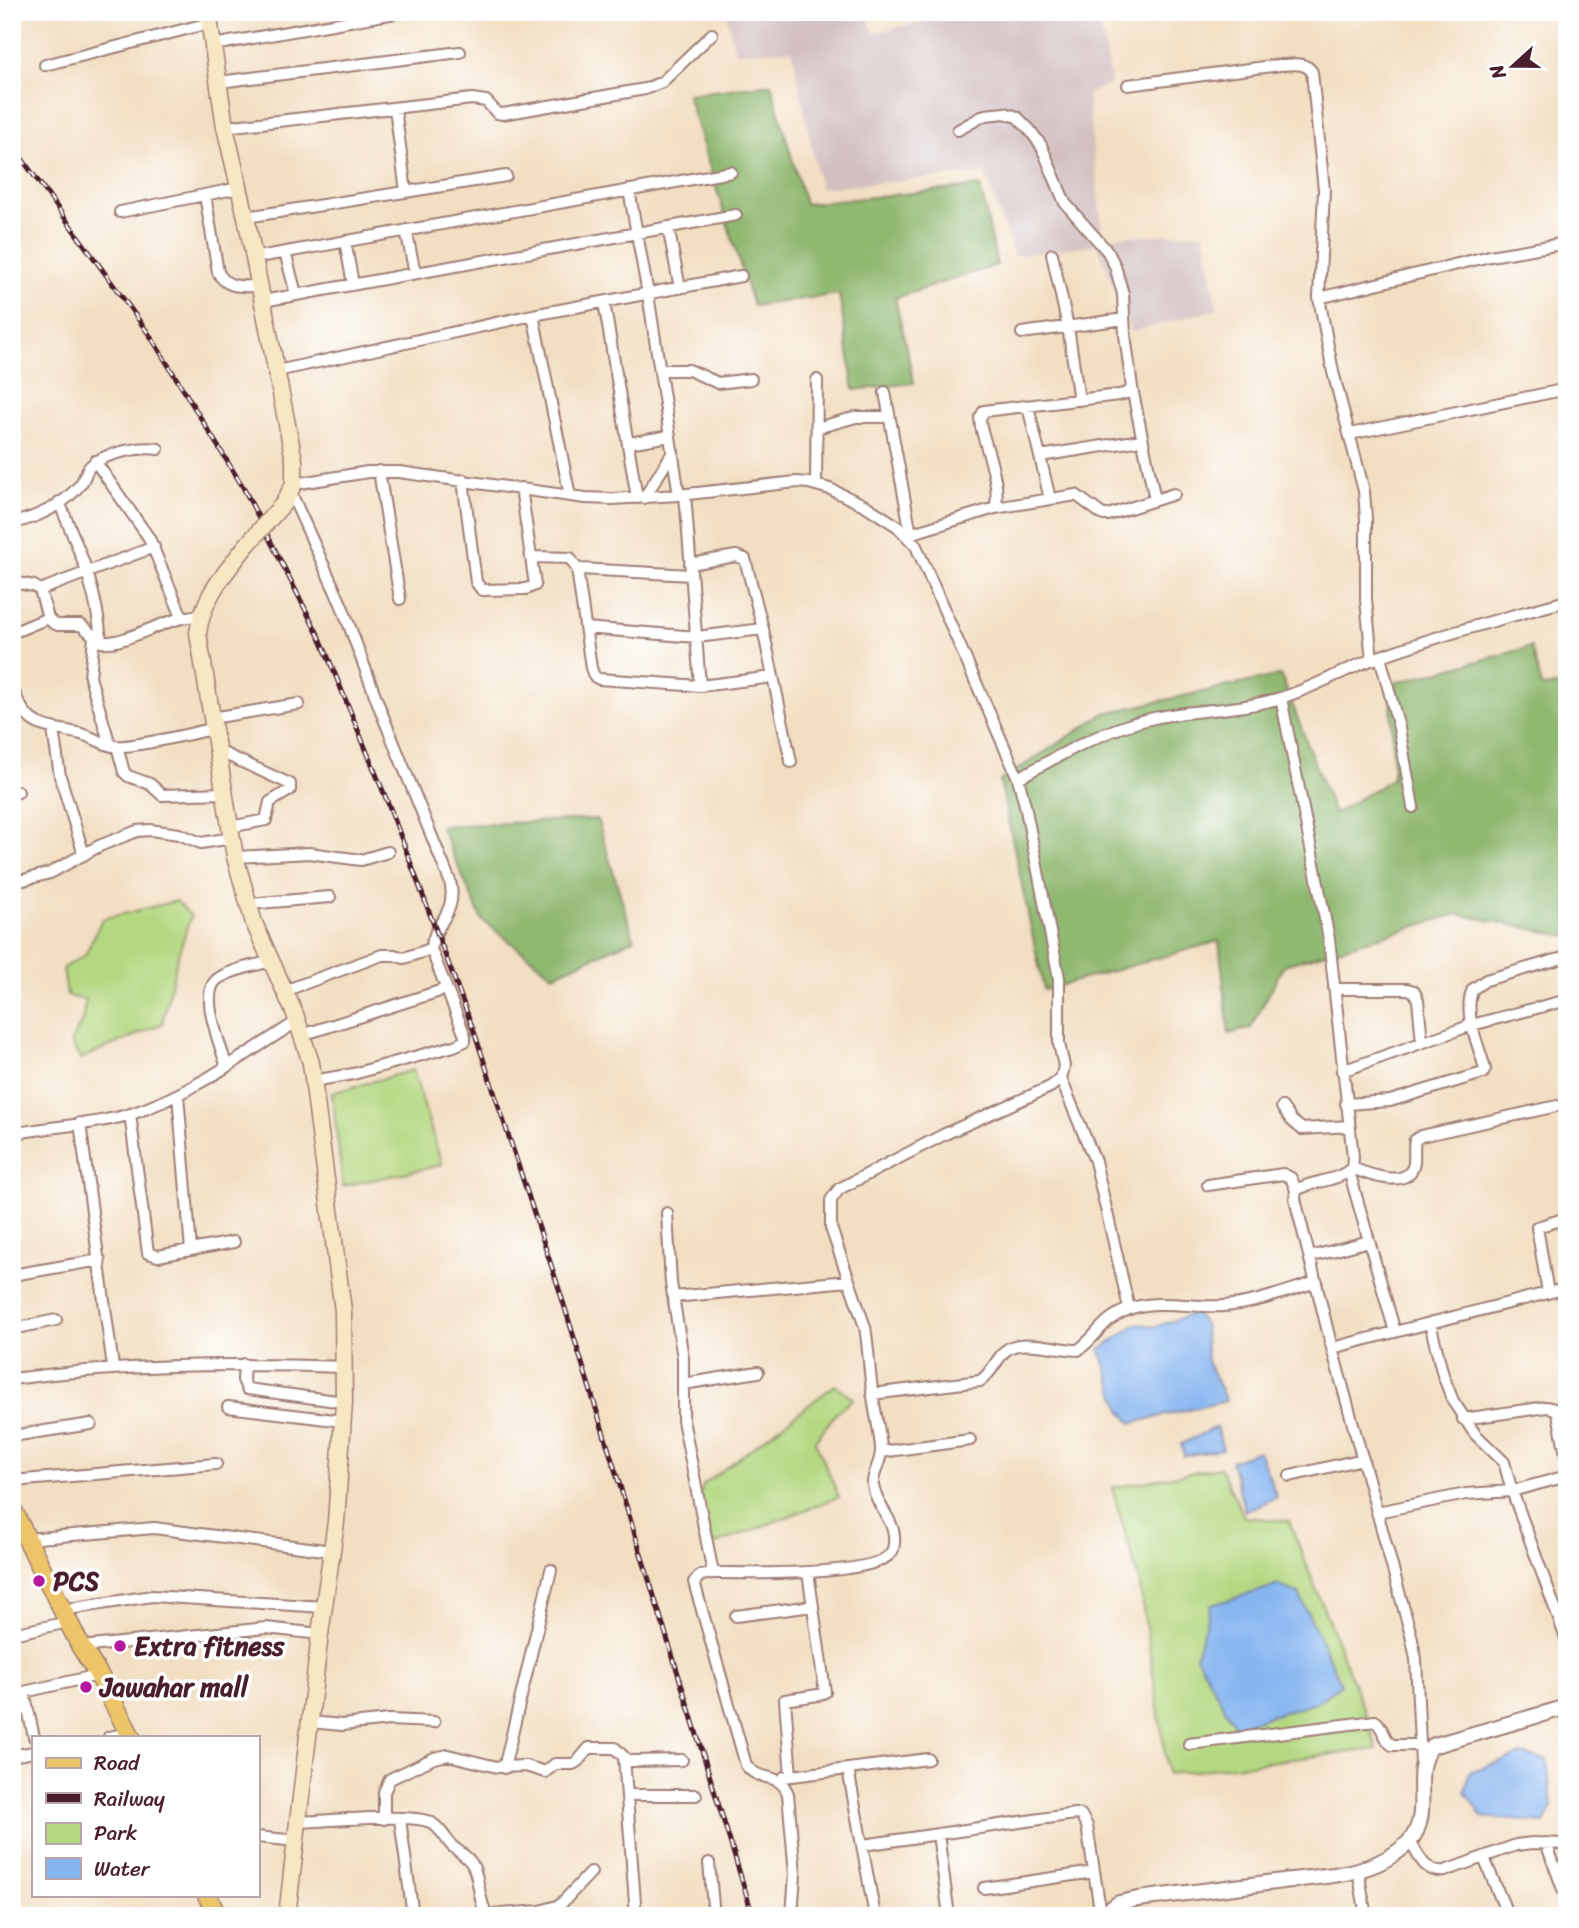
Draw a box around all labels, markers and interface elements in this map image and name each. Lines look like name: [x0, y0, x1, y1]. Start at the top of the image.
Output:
north arrow: [1478, 32, 1548, 102]
text: N: [1480, 59, 1516, 85]
place label: PCS: [53, 1558, 100, 1604]
marker: PCS: [31, 1573, 47, 1589]
place label: Extra fitness: [134, 1623, 285, 1669]
marker: Extra fitness: [112, 1638, 128, 1654]
place label: Jawahar mall: [98, 1664, 250, 1710]
marker: Jawahar mall: [78, 1679, 94, 1695]
legend: [32, 1736, 259, 1896]
text: Road: [94, 1744, 141, 1782]
text: Railway: [94, 1780, 165, 1818]
text: Park: [94, 1814, 137, 1852]
text: Water: [94, 1850, 151, 1888]

